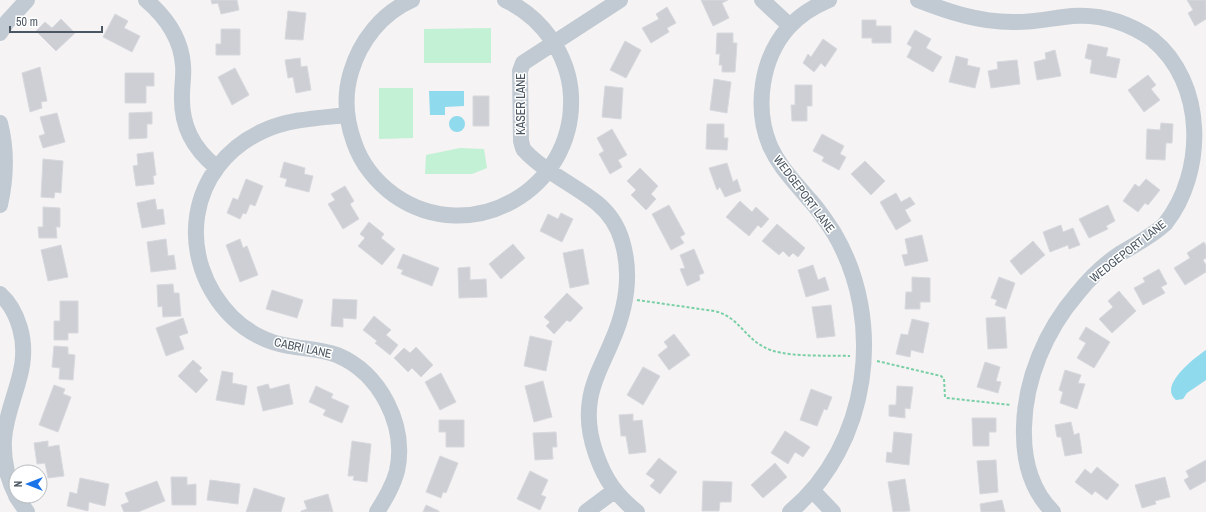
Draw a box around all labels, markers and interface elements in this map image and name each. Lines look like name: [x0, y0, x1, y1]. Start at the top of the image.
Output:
scale bar: [10, 8, 102, 34]
text: 50 m: [16, 14, 38, 30]
street label: KASER LANE: [513, 73, 529, 135]
street label: WEDGEPORT LANE: [770, 152, 838, 236]
street label: WEDGEPORT LANE: [1087, 216, 1169, 286]
street label: CABRI LANE: [273, 334, 333, 362]
north arrow: [8, 464, 48, 504]
text: N: [11, 481, 25, 487]

